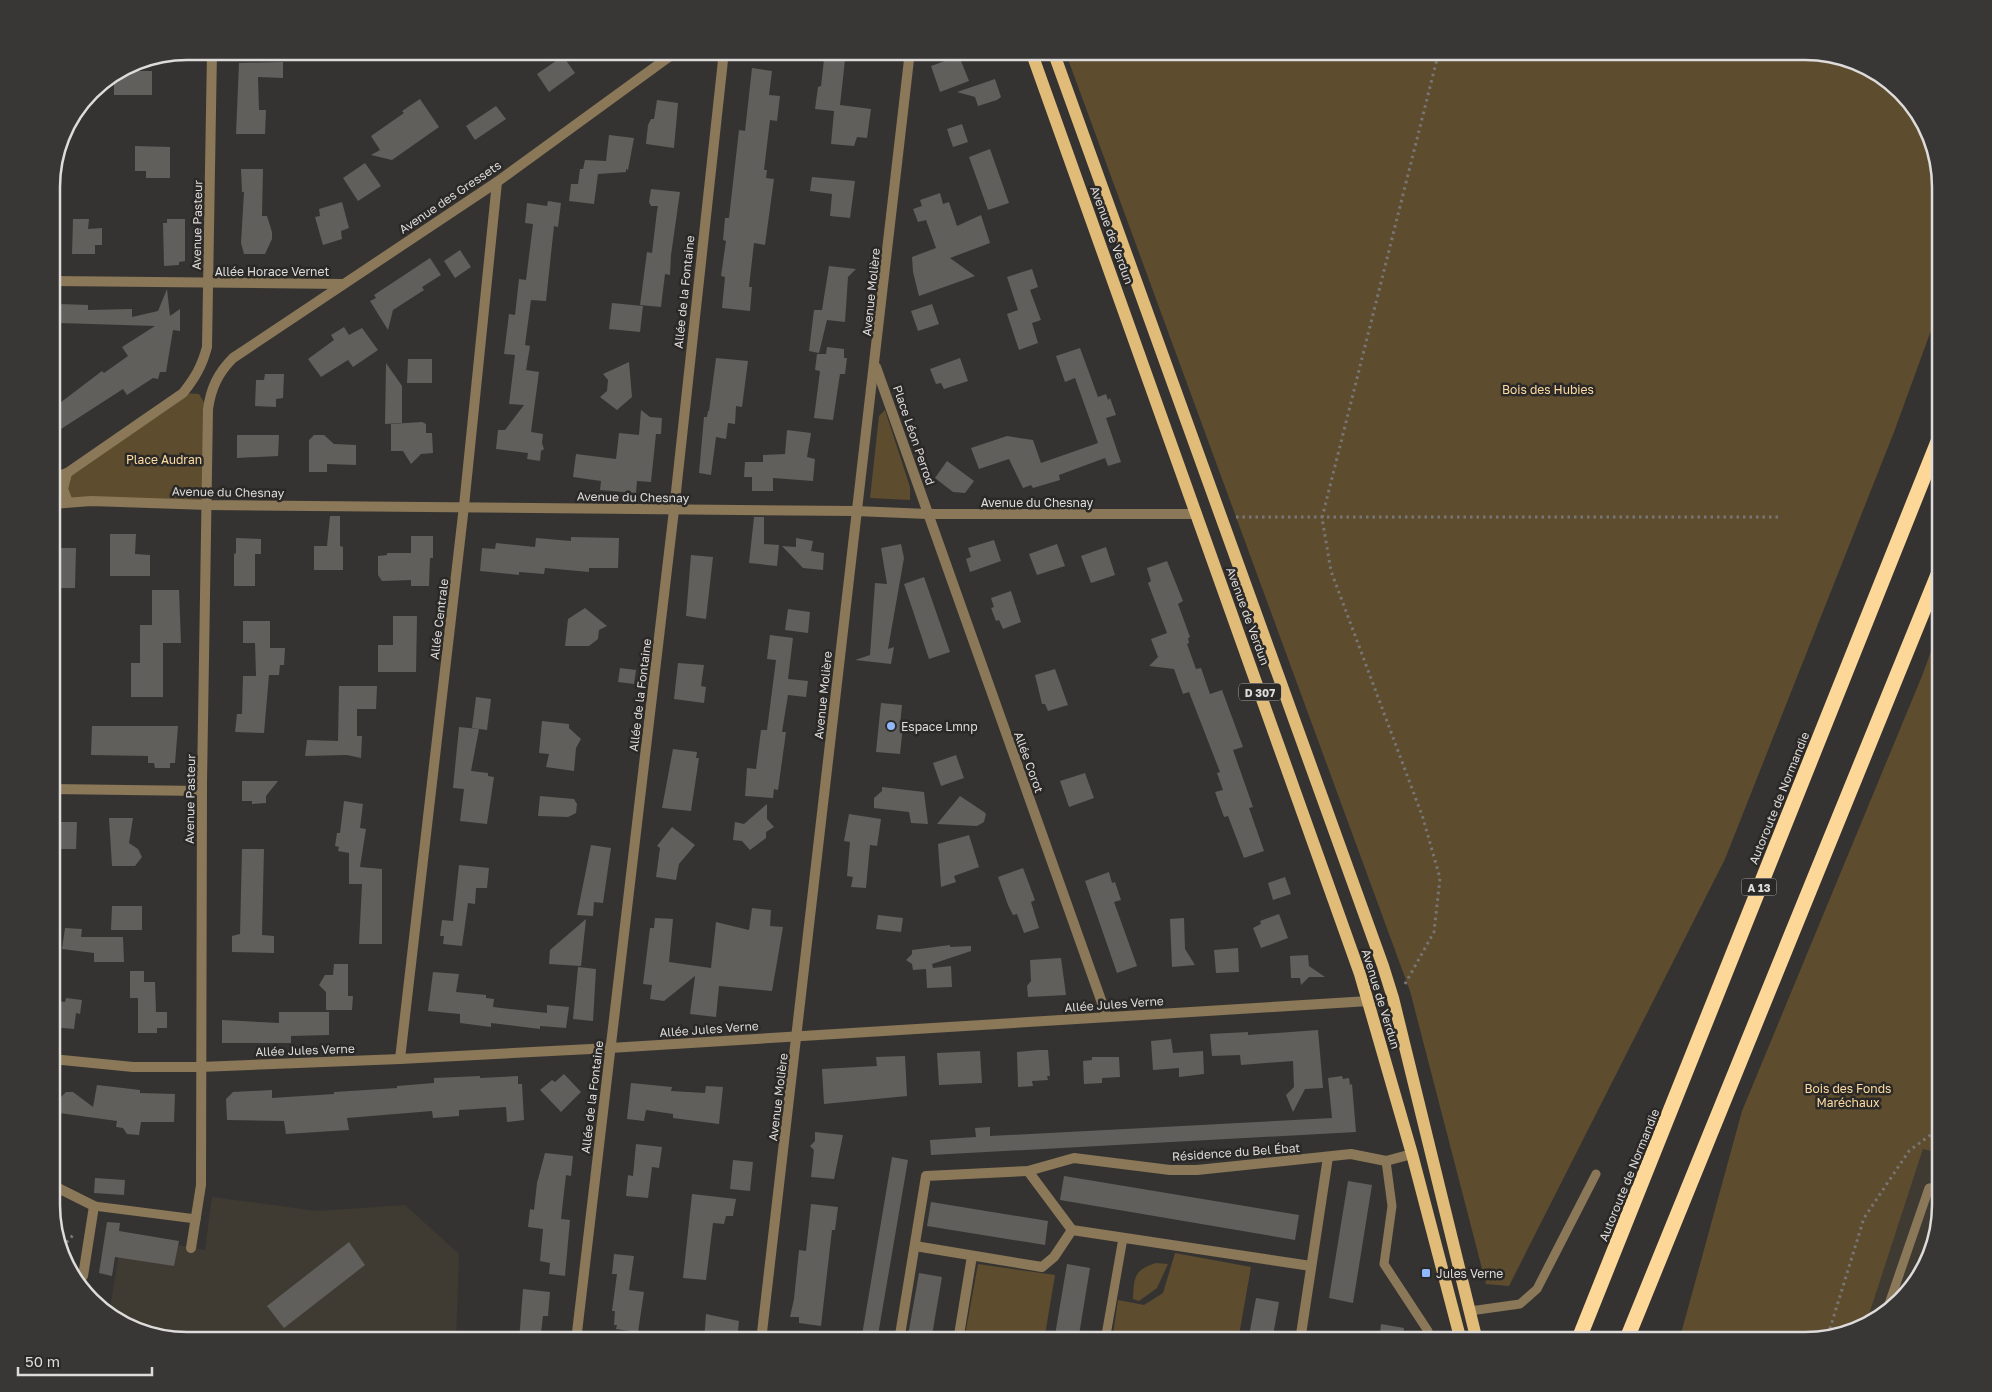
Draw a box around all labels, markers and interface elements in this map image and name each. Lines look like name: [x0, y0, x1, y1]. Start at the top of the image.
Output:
street label: Avenue des Gressets: [396, 157, 504, 237]
street label: Avenue Pasteur: [189, 180, 205, 270]
street label: Avenue de Verdun: [1087, 184, 1137, 286]
street label: Allée de la Fontaine: [671, 235, 697, 349]
street label: Avenue Molière: [859, 247, 883, 337]
street label: Allée Horace Vernet: [215, 264, 329, 279]
park label: Bois des Hubies: [1502, 382, 1594, 397]
street label: Place Léon Perrod: [890, 383, 938, 487]
park label: Place Audran: [126, 452, 202, 467]
street label: Avenue du Chesnay: [172, 484, 285, 500]
street label: Avenue du Chesnay: [577, 489, 690, 505]
street label: Avenue du Chesnay: [981, 495, 1094, 510]
street label: Avenue de Verdun: [1223, 565, 1273, 667]
street label: Allée Centrale: [427, 578, 451, 660]
street label: Allée de la Fontaine: [626, 638, 654, 752]
street label: Avenue Molière: [811, 650, 835, 740]
road number: D 307: [1239, 684, 1281, 700]
place label: Espace Lmnp: [901, 719, 978, 734]
marker: Espace Lmnp: [885, 720, 897, 732]
street label: Allée Corot: [1011, 729, 1047, 795]
street label: Autoroute de Normandie: [1746, 730, 1812, 866]
street label: Avenue Pasteur: [182, 754, 198, 844]
road number: A 13: [1742, 879, 1776, 896]
street label: Avenue de Verdun: [1359, 947, 1403, 1051]
street label: Allée Jules Verne: [1064, 993, 1164, 1015]
street label: Allée Jules Verne: [659, 1018, 759, 1040]
street label: Allée de la Fontaine: [578, 1040, 606, 1154]
street label: Allée Jules Verne: [255, 1041, 355, 1059]
street label: Avenue Molière: [765, 1052, 791, 1142]
park label: Bois des Fonds Maréchaux: [1805, 1081, 1891, 1110]
street label: Autoroute de Normandie: [1596, 1107, 1662, 1243]
street label: Résidence du Bel Ébat: [1171, 1140, 1301, 1164]
place label: Jules Verne: [1436, 1266, 1503, 1281]
marker: Jules Verne: [1420, 1267, 1432, 1279]
scale bar: [18, 1344, 151, 1376]
text: 50 m: [25, 1352, 60, 1370]

